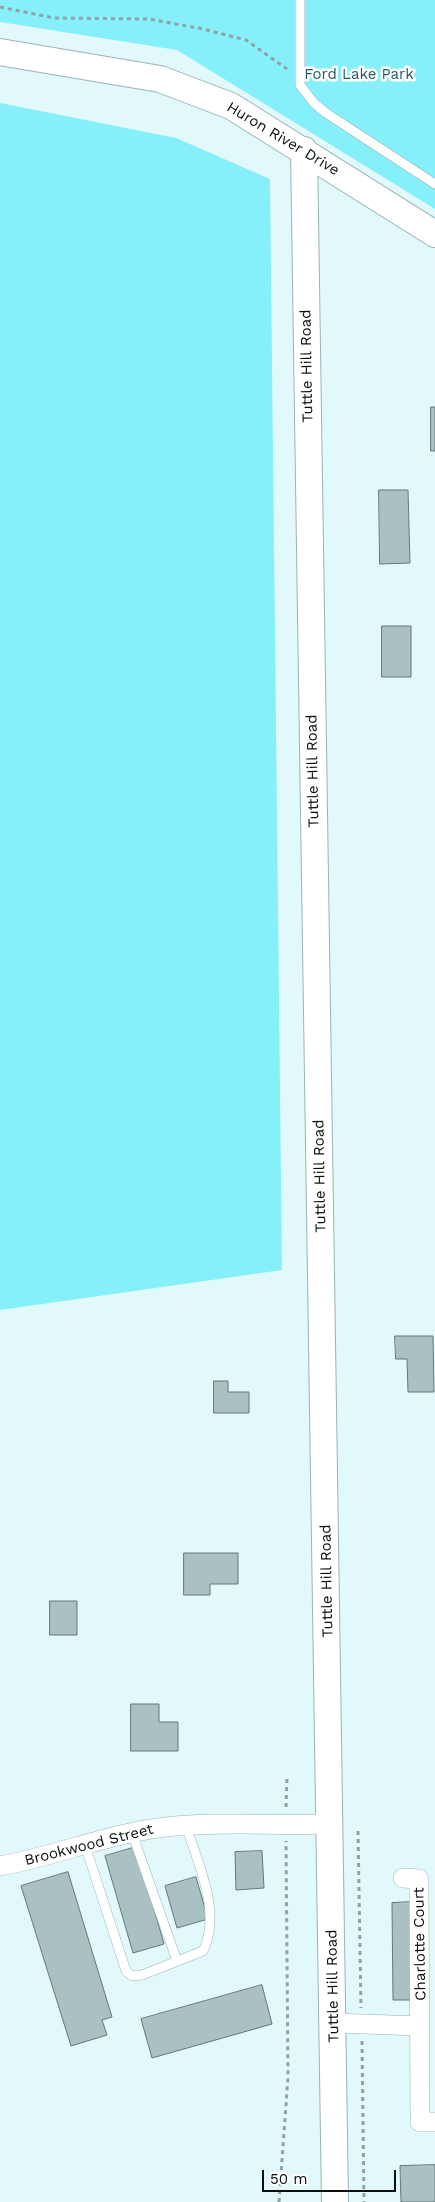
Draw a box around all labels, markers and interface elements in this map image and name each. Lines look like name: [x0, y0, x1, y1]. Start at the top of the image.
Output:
park label: Ford Lake Park: [304, 66, 414, 84]
street label: Huron River Drive: [223, 98, 343, 180]
street label: Tuttle Hill Road: [297, 309, 317, 423]
street label: Tuttle Hill Road: [303, 714, 323, 828]
street label: Tuttle Hill Road: [310, 1119, 330, 1233]
street label: Tuttle Hill Road: [317, 1524, 337, 1638]
street label: Brookwood Street: [23, 1820, 155, 1870]
street label: Charlotte Court: [410, 1887, 430, 2001]
street label: Tuttle Hill Road: [323, 1929, 343, 2043]
scale bar: [265, 2160, 399, 2192]
text: 50 m: [270, 2170, 307, 2188]

